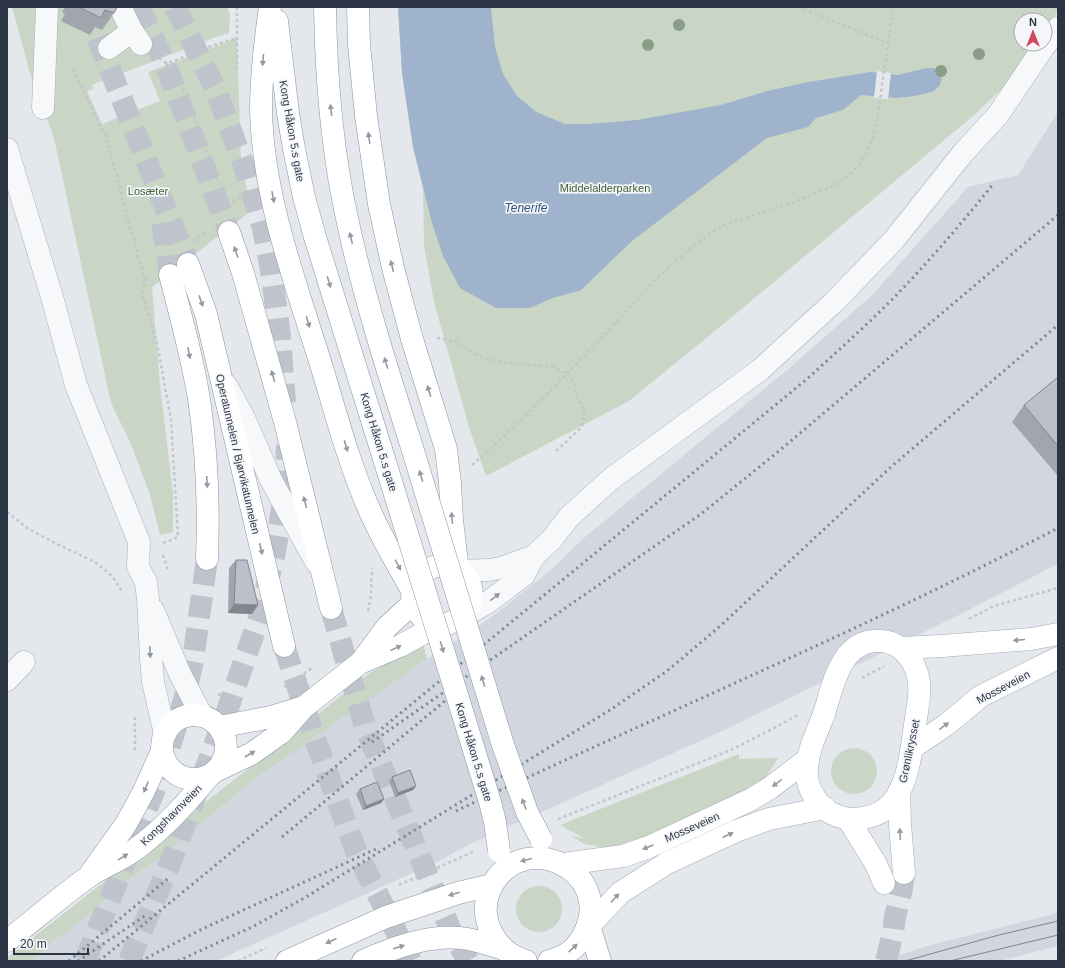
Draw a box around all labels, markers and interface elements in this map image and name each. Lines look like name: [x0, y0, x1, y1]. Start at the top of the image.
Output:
north arrow: [1013, 12, 1053, 52]
text: N: [1029, 16, 1037, 28]
one-way arrow: [260, 54, 266, 66]
street label: Kong Håkon 5.s gate: [277, 79, 307, 183]
one-way arrow: [327, 104, 334, 116]
one-way arrow: [366, 132, 372, 144]
park label: Middelalderparken: [560, 182, 650, 194]
park label: Losæter: [128, 185, 169, 197]
one-way arrow: [270, 191, 276, 203]
water label: Tenerife: [505, 201, 548, 215]
one-way arrow: [348, 232, 354, 244]
one-way arrow: [232, 245, 238, 257]
one-way arrow: [389, 260, 395, 272]
one-way arrow: [326, 276, 332, 288]
one-way arrow: [198, 295, 204, 307]
one-way arrow: [305, 316, 311, 328]
one-way arrow: [187, 347, 193, 359]
one-way arrow: [382, 357, 388, 369]
one-way arrow: [270, 370, 276, 382]
street label: Operatunnelen / Bjørvikatunnelen: [214, 373, 262, 535]
one-way arrow: [425, 384, 431, 396]
street label: Kong Håkon 5.s gate: [358, 391, 400, 493]
one-way arrow: [343, 441, 349, 453]
one-way arrow: [418, 470, 424, 482]
one-way arrow: [203, 476, 210, 488]
one-way arrow: [301, 496, 307, 509]
one-way arrow: [448, 512, 455, 524]
one-way arrow: [258, 543, 264, 556]
one-way arrow: [395, 559, 401, 571]
one-way arrow: [489, 593, 500, 602]
one-way arrow: [1013, 637, 1025, 644]
one-way arrow: [439, 642, 445, 654]
one-way arrow: [390, 644, 402, 651]
one-way arrow: [147, 646, 154, 658]
street label: Mosseveien: [974, 668, 1032, 706]
one-way arrow: [480, 675, 486, 687]
street label: Kong Håkon 5.s gate: [453, 701, 495, 803]
street label: Grønlikrysset: [896, 718, 922, 784]
one-way arrow: [938, 722, 949, 730]
one-way arrow: [244, 750, 256, 757]
one-way arrow: [771, 779, 782, 787]
one-way arrow: [143, 781, 149, 792]
street label: Kongshavnveien: [138, 782, 204, 848]
one-way arrow: [521, 798, 527, 810]
street label: Mosseveien: [663, 810, 721, 844]
one-way arrow: [897, 828, 904, 840]
one-way arrow: [723, 831, 735, 837]
one-way arrow: [642, 843, 654, 850]
one-way arrow: [118, 854, 129, 861]
one-way arrow: [520, 858, 532, 864]
one-way arrow: [448, 891, 460, 897]
one-way arrow: [611, 893, 620, 903]
scale bar: [14, 930, 88, 956]
text: 20 m: [20, 937, 47, 951]
one-way arrow: [325, 938, 337, 944]
one-way arrow: [393, 944, 405, 950]
one-way arrow: [568, 944, 578, 953]

